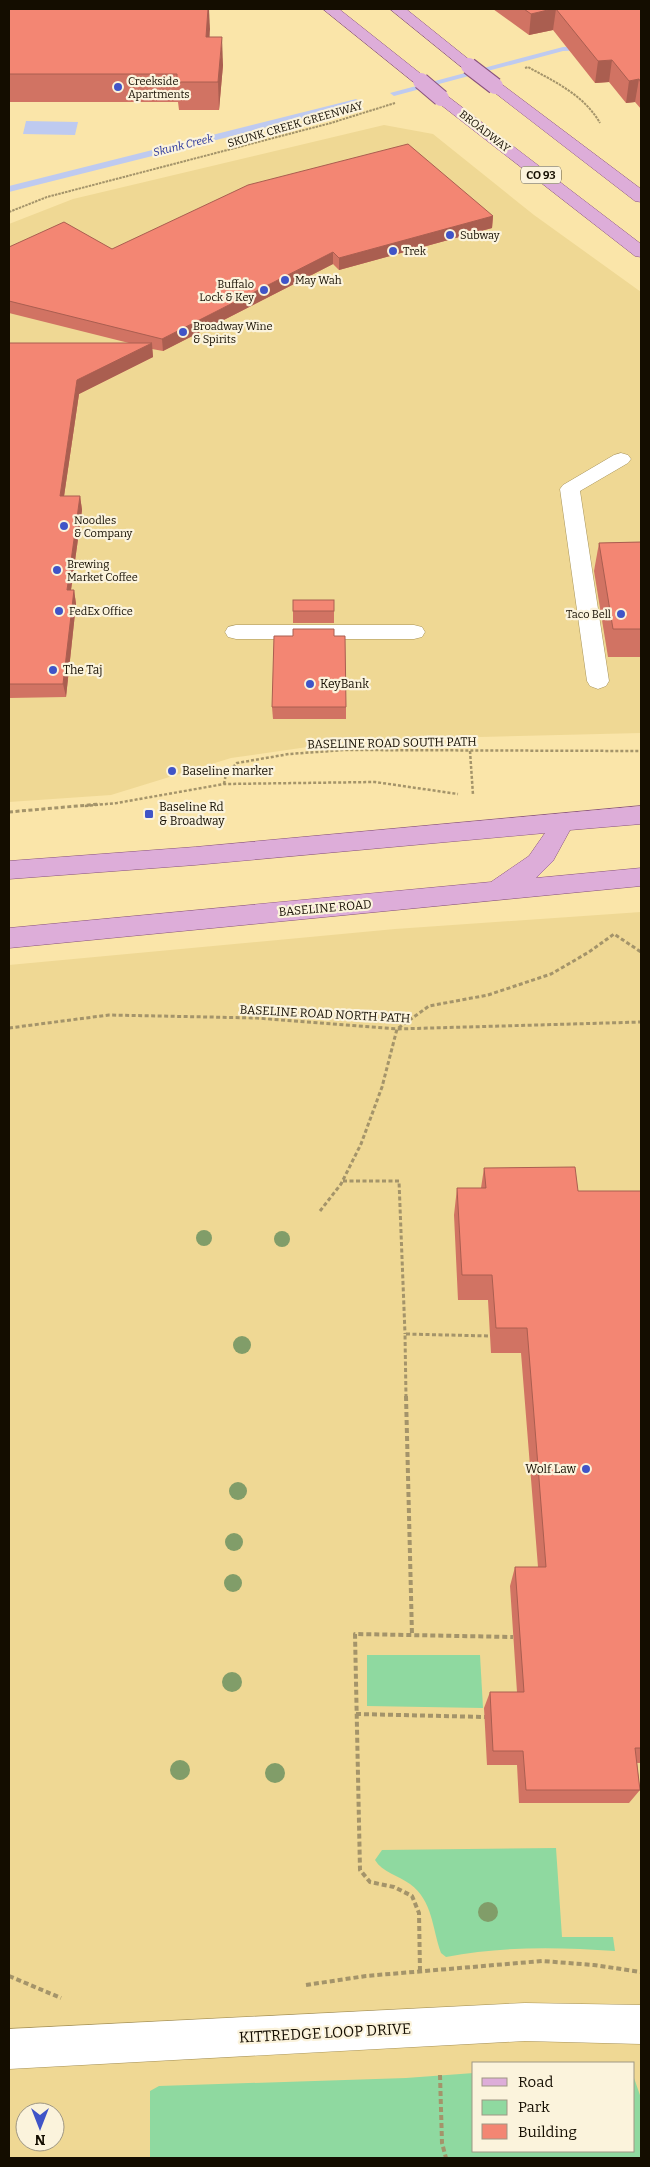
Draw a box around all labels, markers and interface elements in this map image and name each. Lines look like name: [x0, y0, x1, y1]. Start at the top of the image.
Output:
place label: Creekside Apartments: [128, 75, 190, 101]
marker: Creekside Apartments: [112, 81, 124, 93]
street label: SKUNK CREEK GREENWAY: [226, 99, 365, 150]
street label: BROADWAY: [457, 108, 513, 156]
water label: Skunk Creek: [152, 132, 215, 159]
road number: CO 93: [521, 166, 561, 184]
marker: Subway: [444, 229, 456, 241]
place label: Subway: [460, 229, 500, 242]
marker: Trek: [387, 245, 399, 257]
place label: Trek: [403, 245, 427, 258]
marker: May Wah: [279, 274, 291, 286]
place label: May Wah: [295, 274, 342, 287]
place label: Buffalo Lock & Key: [199, 278, 254, 304]
marker: Buffalo Lock & Key: [258, 284, 270, 296]
place label: Broadway Wine & Spirits: [193, 320, 272, 346]
marker: Broadway Wine & Spirits: [177, 326, 189, 338]
place label: Noodles & Company: [74, 514, 133, 540]
marker: Noodles & Company: [58, 520, 70, 532]
place label: Brewing Market Coffee: [67, 558, 138, 584]
marker: Brewing Market Coffee: [51, 564, 63, 576]
marker: FedEx Office: [53, 605, 65, 617]
place label: FedEx Office: [69, 605, 133, 618]
place label: Taco Bell: [566, 608, 611, 621]
marker: Taco Bell: [615, 608, 627, 620]
place label: The Taj: [63, 663, 102, 677]
marker: The Taj: [47, 664, 59, 676]
place label: KeyBank: [320, 677, 369, 691]
marker: KeyBank: [304, 678, 316, 690]
street label: BASELINE ROAD SOUTH PATH: [307, 735, 477, 751]
place label: Baseline marker: [182, 764, 274, 778]
marker: Baseline marker: [166, 765, 178, 777]
place label: Baseline Rd & Broadway: [159, 800, 225, 828]
marker: Baseline Rd & Broadway: [143, 808, 155, 820]
street label: BASELINE ROAD: [278, 897, 372, 919]
street label: BASELINE ROAD NORTH PATH: [239, 1003, 411, 1025]
place label: Wolf Law: [525, 1462, 576, 1476]
marker: Wolf Law: [580, 1463, 592, 1475]
street label: KITTREDGE LOOP DRIVE: [239, 2020, 411, 2046]
legend: [472, 2062, 635, 2152]
text: Road: [518, 2073, 553, 2091]
text: Park: [518, 2098, 550, 2116]
north arrow: [15, 2102, 65, 2152]
text: Building: [518, 2123, 577, 2141]
text: N: [34, 2131, 45, 2148]

